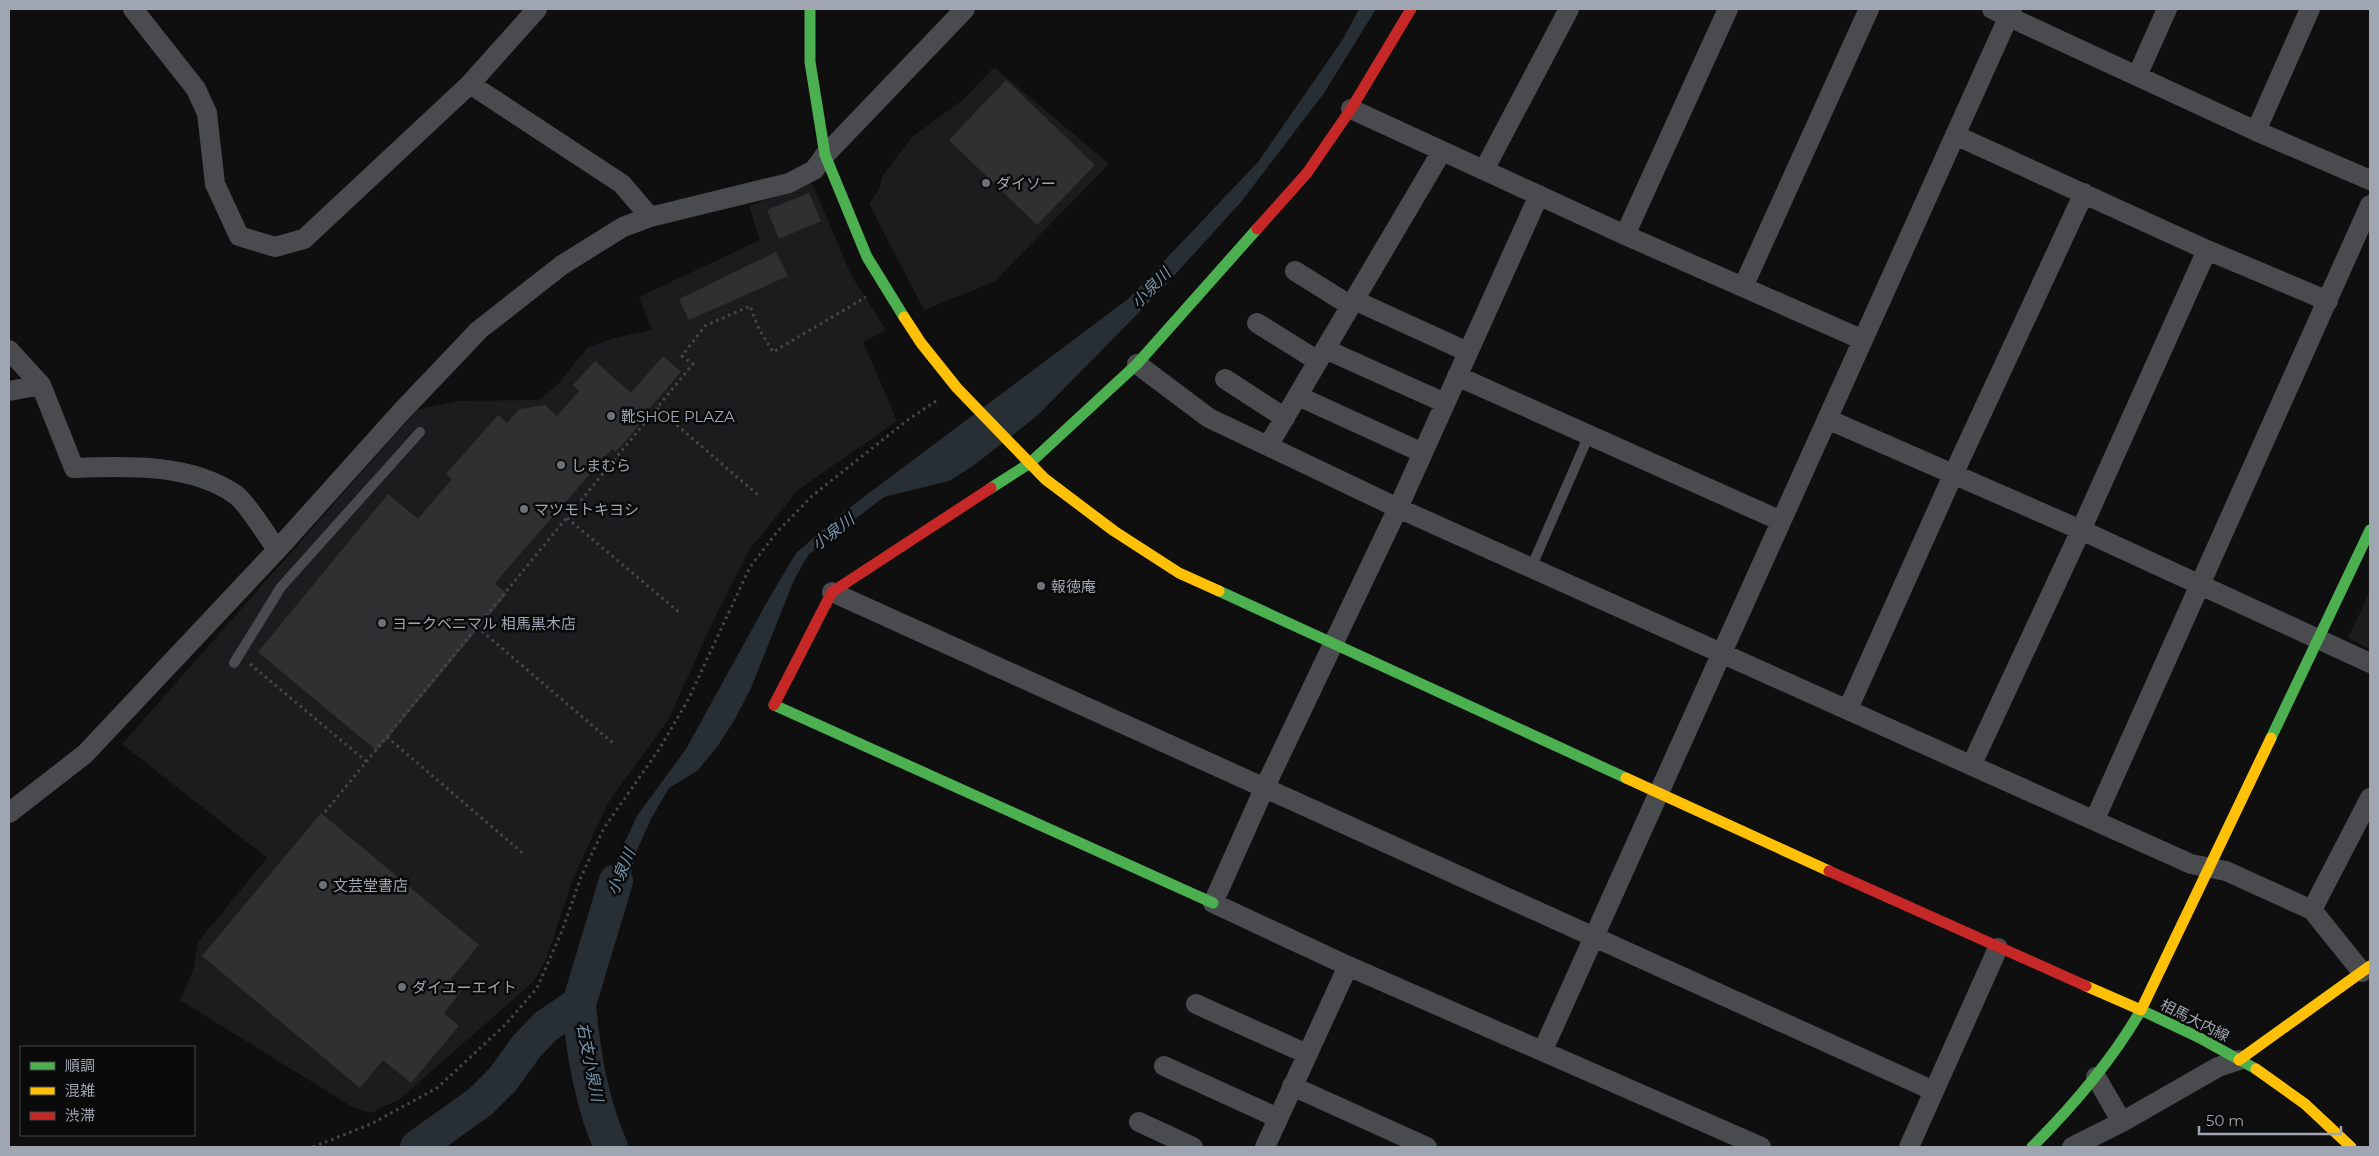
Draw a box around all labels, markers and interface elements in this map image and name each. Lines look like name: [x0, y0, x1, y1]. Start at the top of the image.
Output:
place label: ダイソー: [996, 174, 1056, 193]
marker: ダイソー: [980, 177, 992, 189]
water label: 小泉川: [1127, 263, 1176, 312]
place label: 靴SHOE PLAZA: [621, 407, 735, 426]
marker: 靴SHOE PLAZA: [605, 410, 617, 422]
place label: しまむら: [571, 456, 631, 475]
marker: しまむら: [555, 459, 567, 471]
place label: マツモトキヨシ: [534, 500, 639, 519]
marker: マツモトキヨシ: [518, 503, 530, 515]
water label: 小泉川: [808, 509, 859, 554]
place label: 報徳庵: [1051, 577, 1096, 596]
marker: 報徳庵: [1035, 580, 1047, 592]
place label: ヨークベニマル 相馬黒木店: [392, 614, 576, 633]
marker: ヨークベニマル 相馬黒木店: [376, 617, 388, 629]
water label: 小泉川: [603, 844, 640, 898]
place label: 文芸堂書店: [333, 876, 408, 895]
marker: 文芸堂書店: [317, 879, 329, 891]
place label: ダイユーエイト: [412, 978, 517, 997]
marker: ダイユーエイト: [396, 981, 408, 993]
street label: 相馬大内線: [2157, 995, 2233, 1045]
water label: 右支小泉川: [573, 1021, 607, 1105]
legend: [20, 1046, 195, 1136]
text: 順調: [65, 1056, 95, 1075]
text: 混雑: [65, 1081, 95, 1100]
scale bar: [2199, 1104, 2342, 1136]
text: 渋滞: [65, 1106, 95, 1125]
text: 50 m: [2206, 1111, 2244, 1130]

